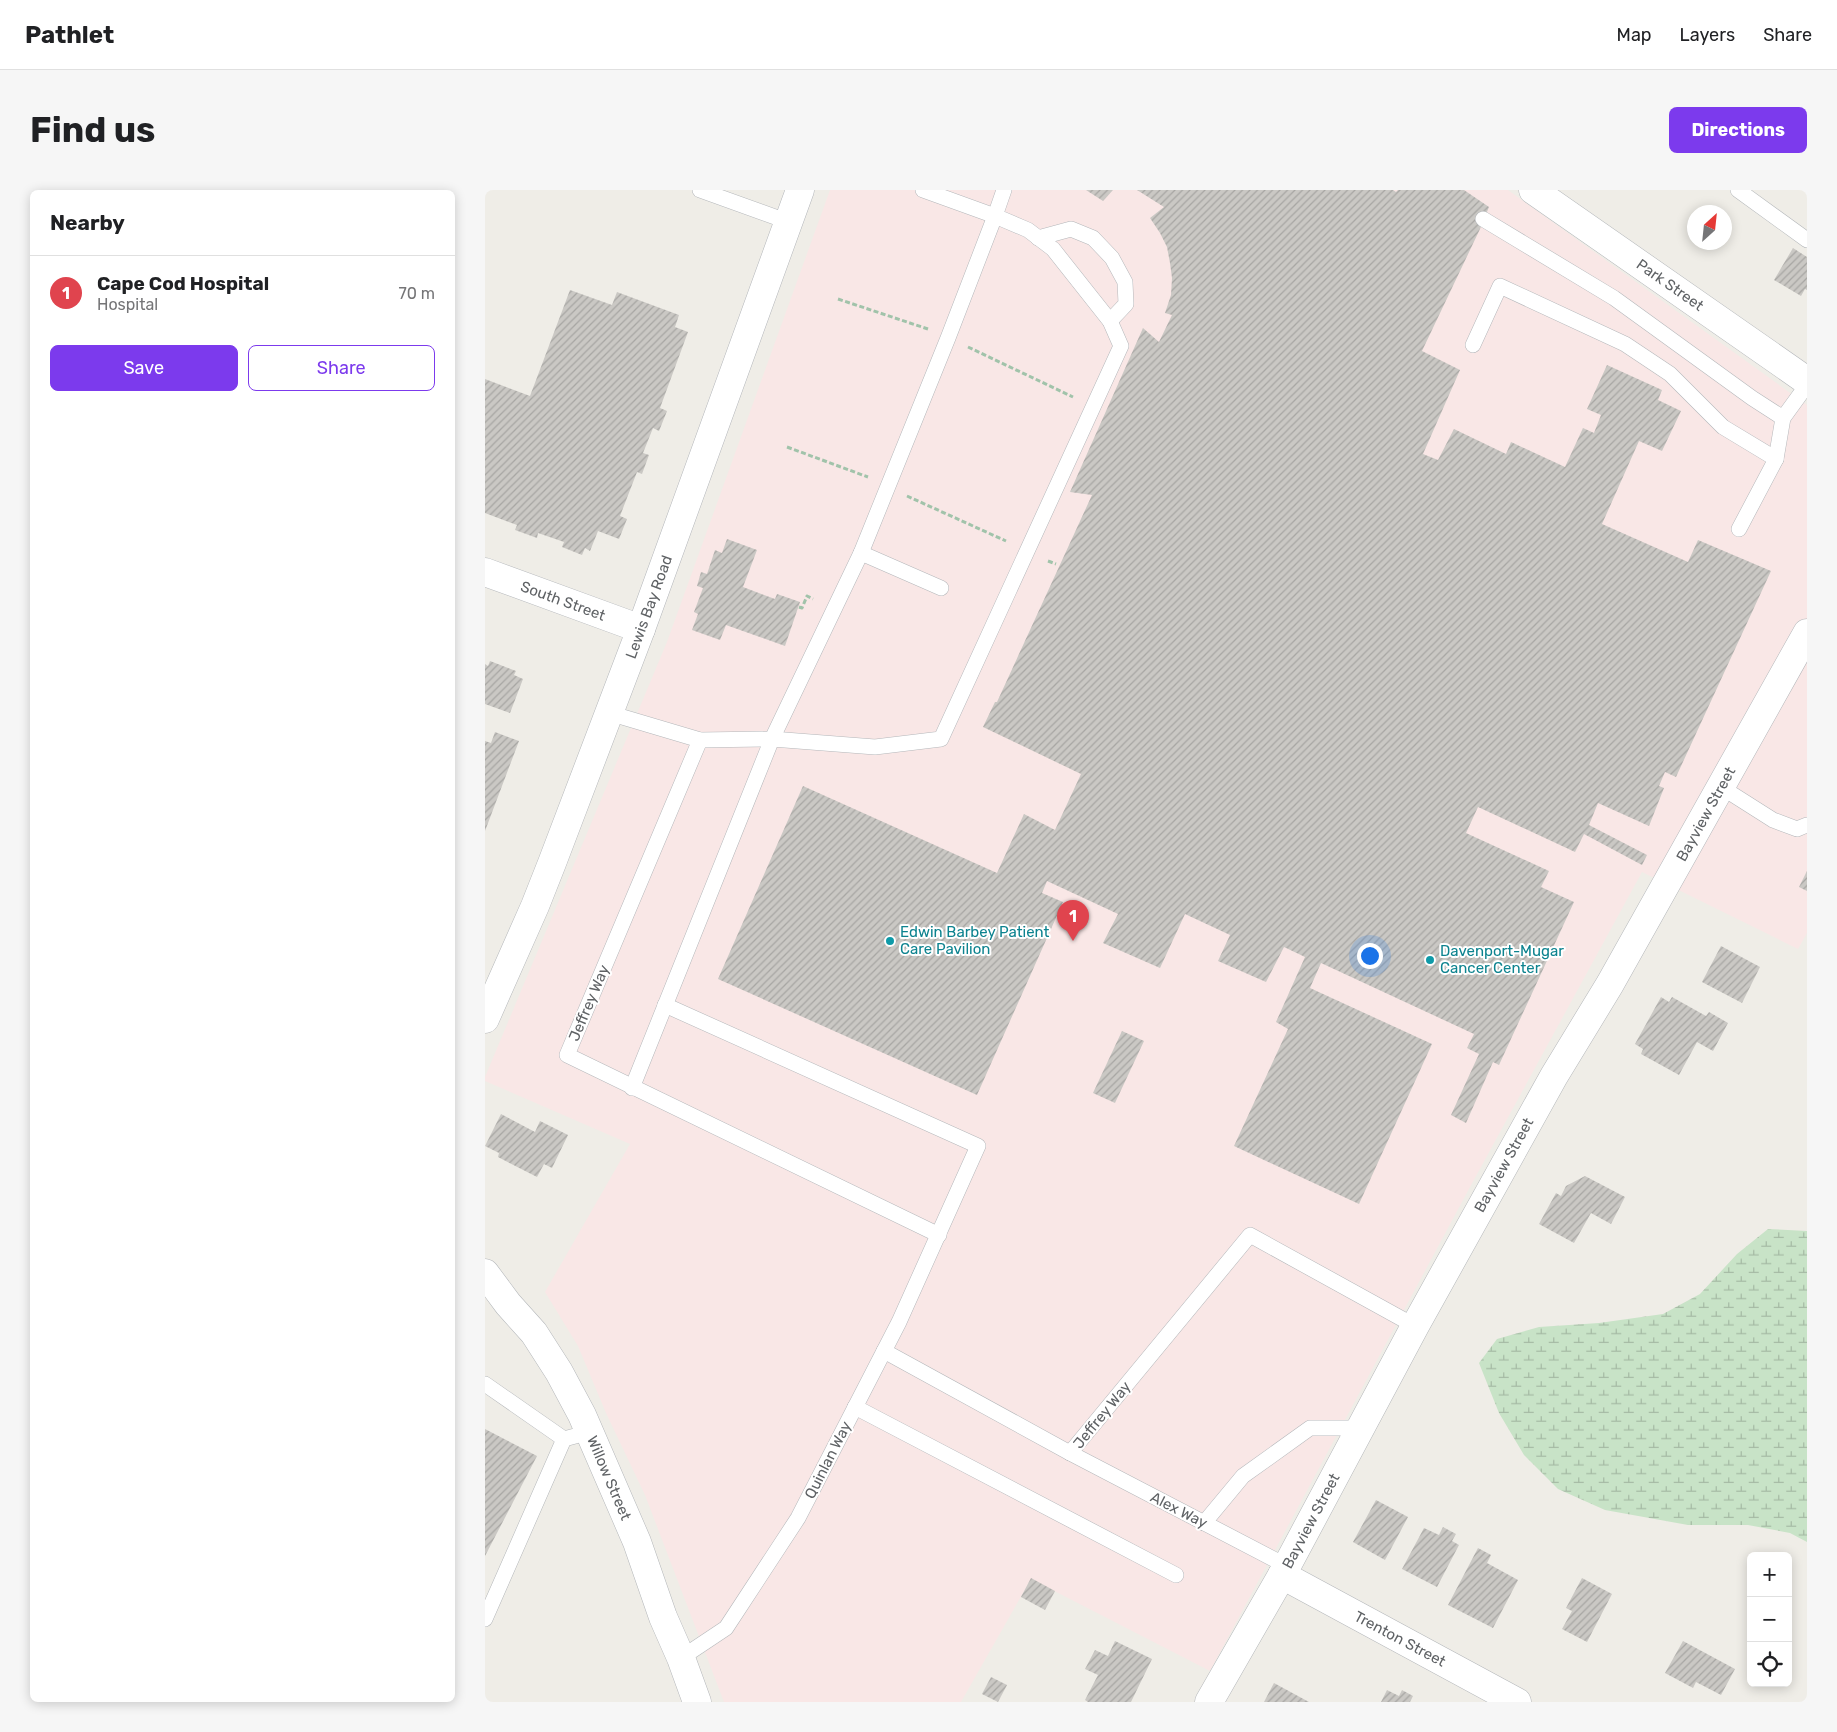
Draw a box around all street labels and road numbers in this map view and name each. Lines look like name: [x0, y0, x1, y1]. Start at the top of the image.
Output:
street label: Park Street: [1633, 255, 1707, 315]
street label: Lewis Bay Road: [622, 553, 676, 661]
street label: South Street: [518, 577, 608, 625]
street label: Bayview Street: [1673, 763, 1739, 864]
street label: Jeffrey Way: [565, 962, 613, 1044]
street label: Bayview Street: [1471, 1114, 1537, 1215]
street label: Jeffrey Way: [1069, 1378, 1135, 1452]
street label: Quinlan Way: [801, 1418, 855, 1502]
street label: Willow Street: [583, 1433, 635, 1523]
street label: Bayview Street: [1278, 1470, 1344, 1572]
street label: Alex Way: [1148, 1488, 1210, 1532]
street label: Trenton Street: [1351, 1607, 1449, 1671]

